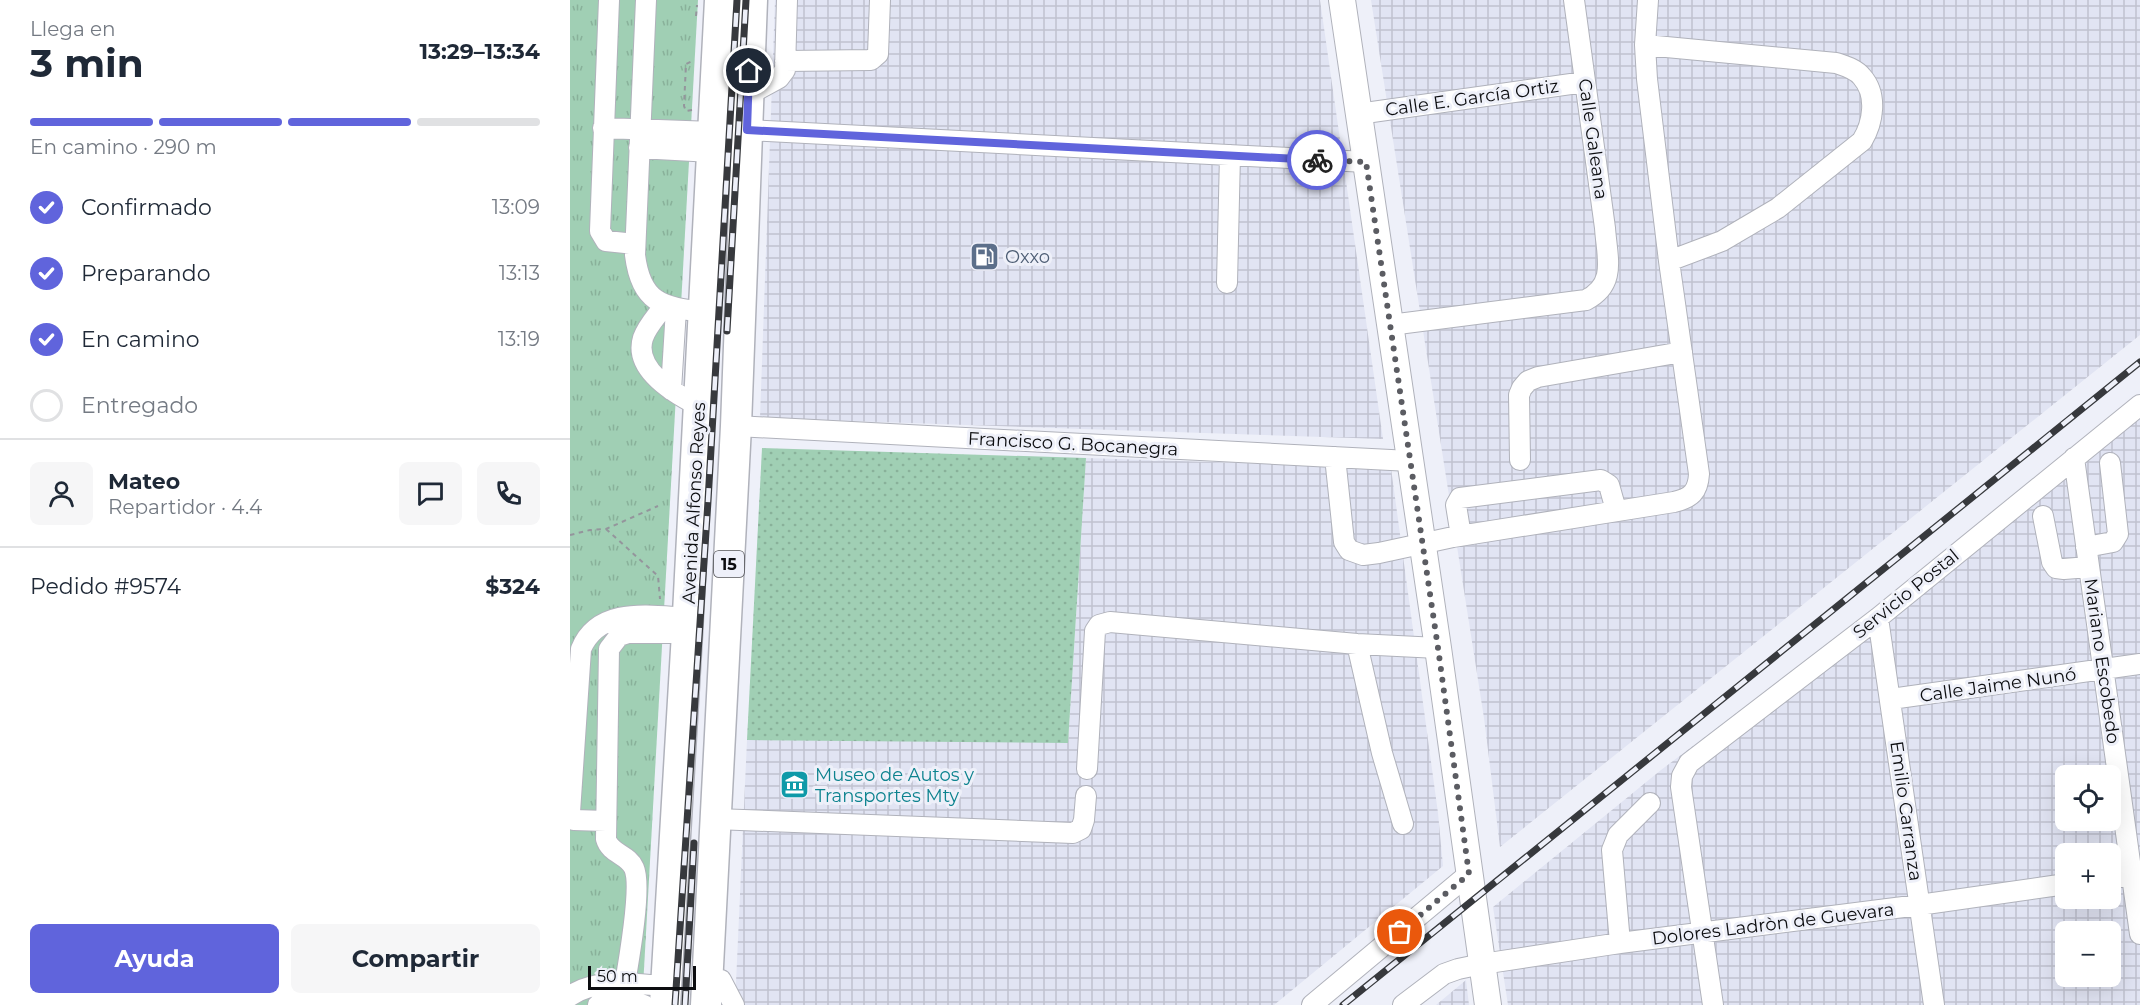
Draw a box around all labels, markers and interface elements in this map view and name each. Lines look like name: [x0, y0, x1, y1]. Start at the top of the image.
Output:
text: Llega en: [30, 17, 116, 41]
text: 13:29–13:34: [419, 38, 540, 65]
text: 3 min: [30, 39, 144, 87]
pin: [723, 45, 774, 96]
icon: home: [732, 54, 765, 87]
street label: Calle E. García Ortiz: [1384, 75, 1560, 121]
street label: Calle Galeana: [1574, 77, 1612, 201]
courier: [1287, 130, 1347, 190]
text: En camino · 290 m: [30, 135, 217, 159]
icon: bike: [1301, 144, 1334, 177]
icon: check: [30, 191, 63, 224]
text: Confirmado: [81, 194, 212, 221]
text: 13:09: [492, 195, 540, 219]
fuel station icon: Oxxo: [968, 241, 1000, 273]
place label: Oxxo: [1005, 246, 1050, 268]
icon: check: [30, 257, 63, 290]
text: Preparando: [81, 260, 210, 287]
text: 13:13: [499, 261, 540, 285]
icon: check: [30, 323, 63, 356]
text: En camino: [81, 326, 200, 353]
text: 13:19: [498, 327, 540, 351]
text: Entregado: [81, 392, 198, 419]
street label: Avenida Alfonso Reyes: [678, 401, 710, 605]
street label: Francisco G. Bocanegra: [967, 427, 1179, 461]
button: person: [30, 462, 93, 525]
button: chat: [399, 462, 462, 525]
button: phone: [477, 462, 540, 525]
text: Mateo: [108, 468, 180, 495]
text: Repartidor · 4.4: [108, 495, 262, 519]
street label: Servicio Postal: [1849, 545, 1963, 643]
road number: 15: [714, 551, 744, 577]
text: Pedido #9574: [30, 573, 181, 600]
text: $324: [485, 573, 540, 600]
street label: Mariano Escobedo: [2079, 577, 2125, 745]
street label: Calle Jaime Nunó: [1918, 663, 2078, 707]
street label: Emilio Carranza: [1885, 740, 1927, 882]
place label: Museo de Autos y Transportes Mty: [815, 764, 974, 807]
map controls: [2055, 765, 2121, 987]
button: locate: [2055, 765, 2121, 831]
museum icon: Museo de Autos y Transportes Mty: [778, 769, 810, 801]
button: +: [2055, 843, 2121, 909]
street label: Dolores Ladròn de Guevara: [1651, 898, 1895, 950]
pin: [1374, 906, 1425, 957]
icon: bag: [1383, 915, 1416, 948]
button: −: [2055, 921, 2121, 987]
button: Ayuda: [30, 924, 279, 993]
button: Compartir: [291, 924, 540, 993]
scale bar: [588, 963, 696, 990]
text: 50 m: [597, 967, 638, 986]

